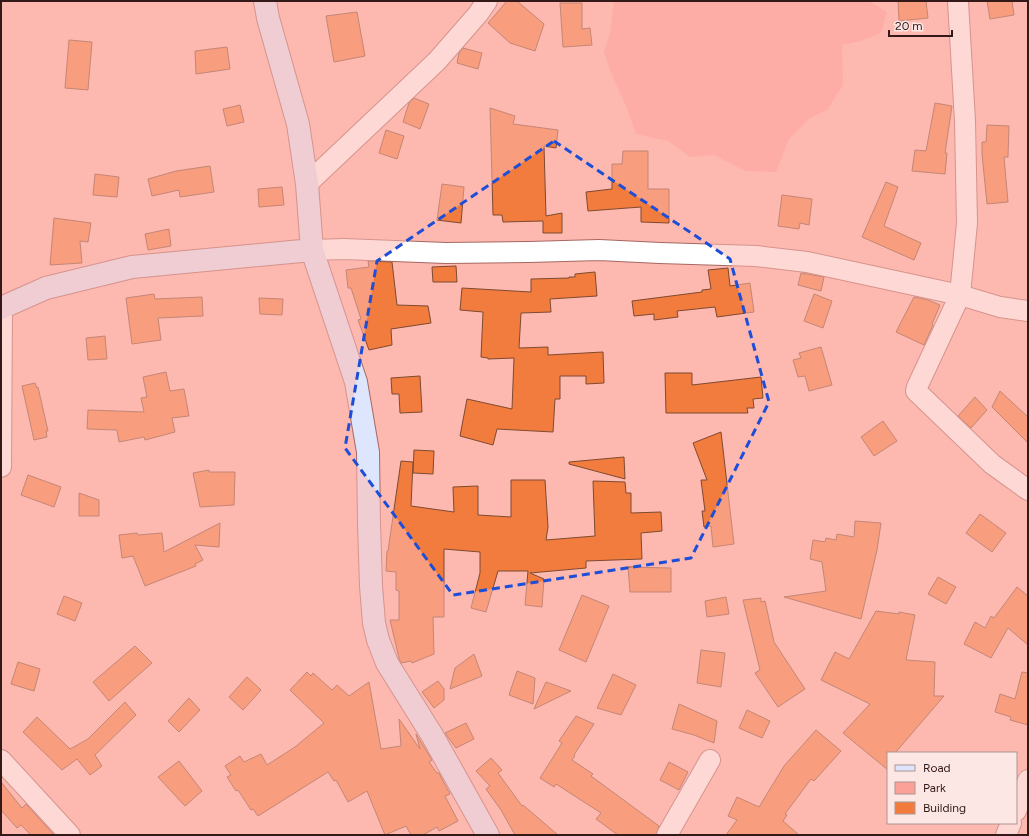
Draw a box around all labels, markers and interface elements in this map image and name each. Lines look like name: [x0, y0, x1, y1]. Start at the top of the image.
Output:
scale bar: [889, 12, 952, 38]
text: 20 m: [895, 19, 923, 33]
legend: [887, 752, 1017, 824]
text: Road: [923, 761, 951, 775]
text: Park: [923, 781, 946, 795]
text: Building: [923, 801, 966, 815]

